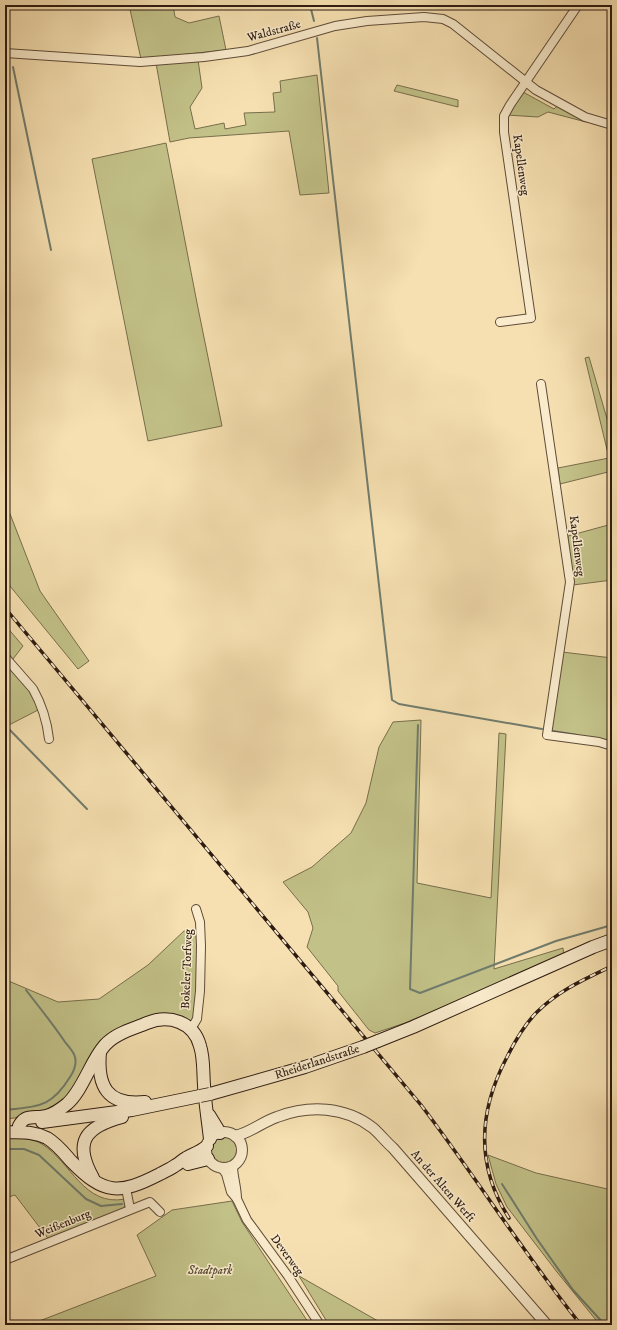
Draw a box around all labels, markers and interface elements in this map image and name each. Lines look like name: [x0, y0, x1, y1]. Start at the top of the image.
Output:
street label: Waldstraße: [245, 17, 302, 46]
street label: Kapellenweg: [509, 134, 533, 197]
street label: Kapellenweg: [566, 515, 588, 578]
street label: Bokeler Torfweg: [178, 928, 196, 1009]
street label: Rheiderlandstraße: [273, 1041, 361, 1083]
street label: An der Alten Werft: [408, 1147, 479, 1225]
street label: Weißenburg: [32, 1206, 93, 1242]
street label: Deverweg: [267, 1232, 307, 1279]
park label: Stadtpark: [187, 1263, 232, 1278]

